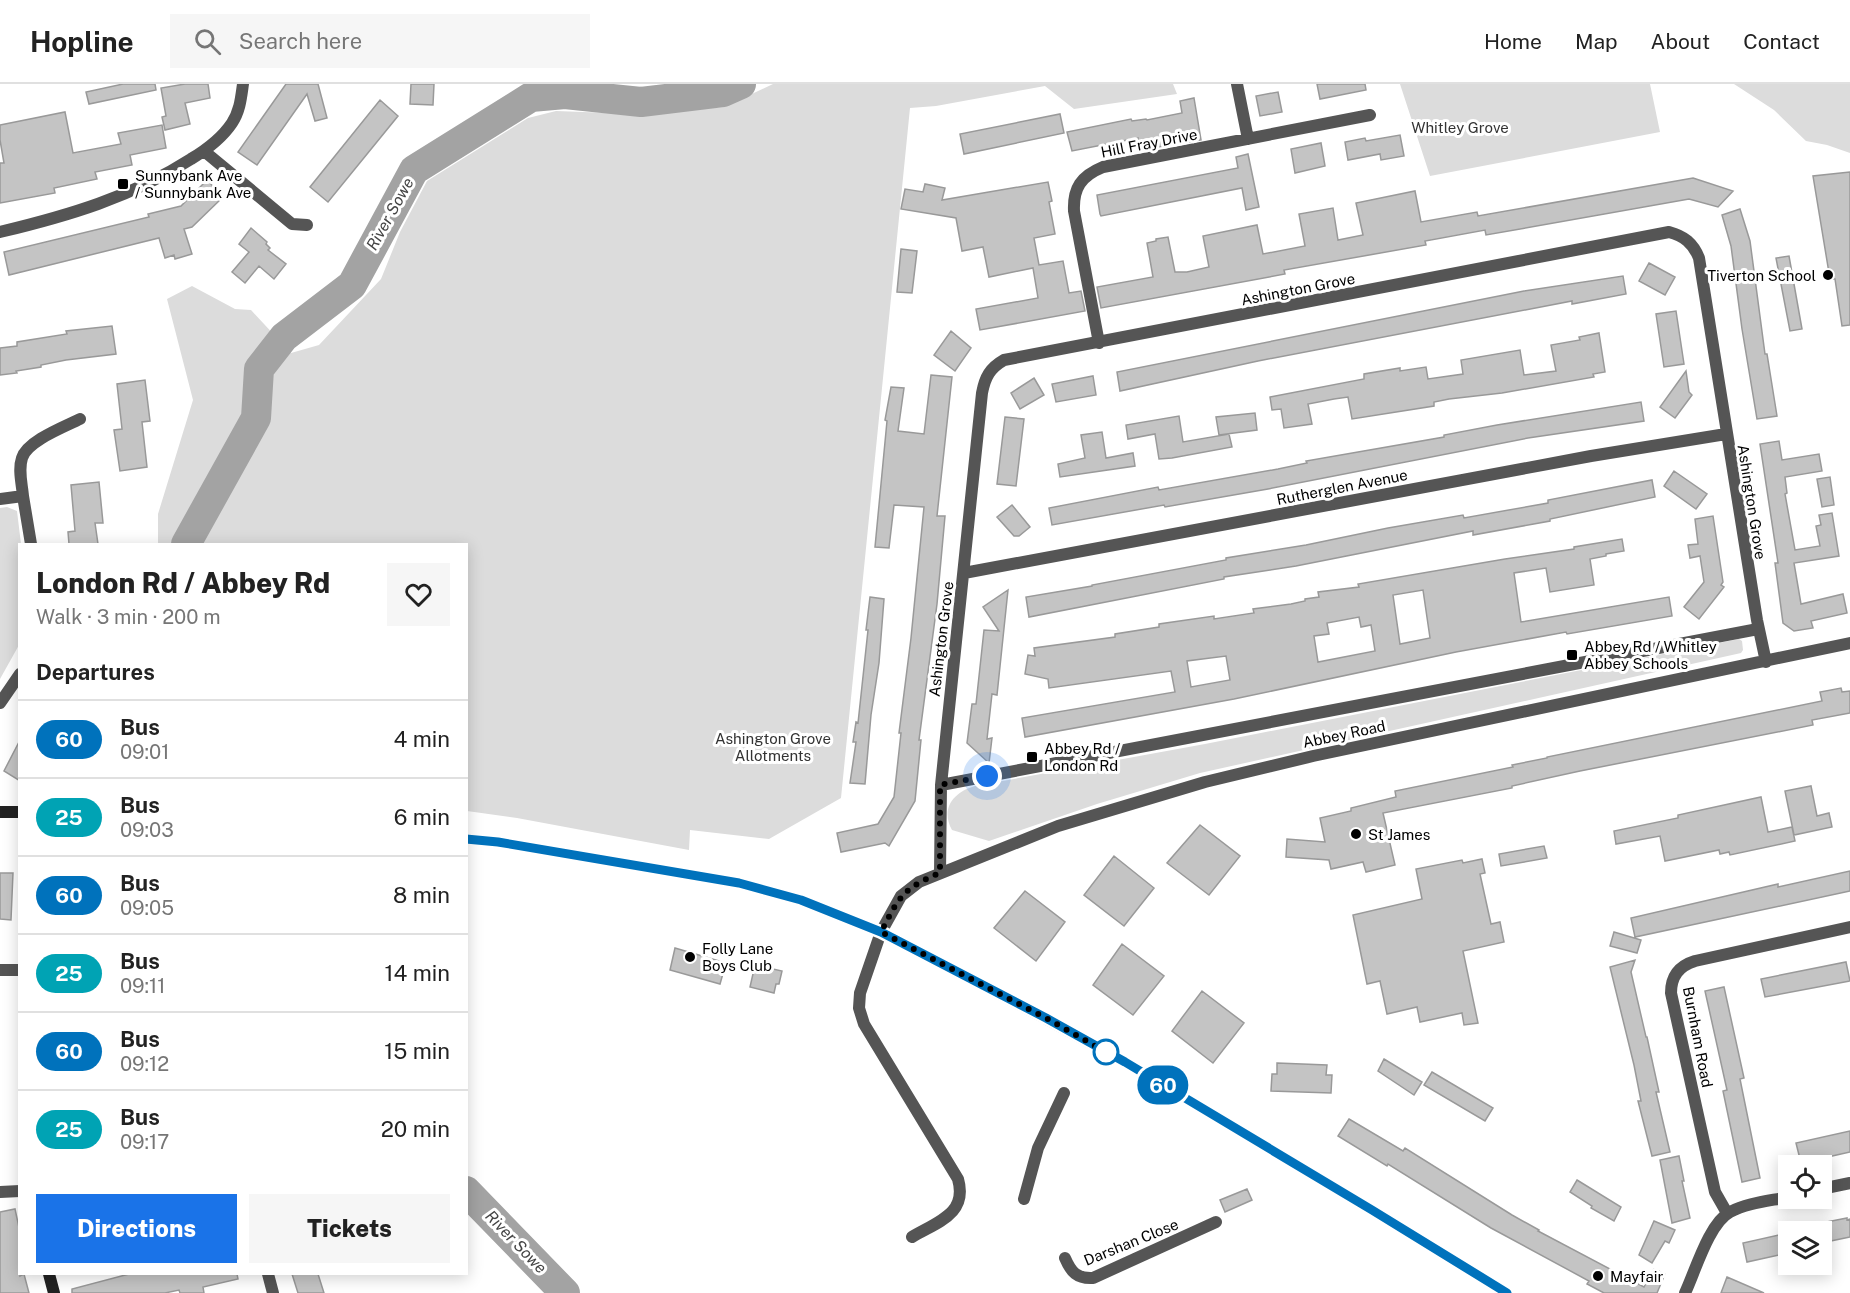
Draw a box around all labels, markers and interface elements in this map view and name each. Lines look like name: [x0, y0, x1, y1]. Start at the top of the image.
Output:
search box: [170, 14, 590, 68]
text: Hopline: [30, 25, 134, 58]
icon: search: [191, 25, 224, 58]
text: Search here: [239, 28, 362, 54]
text: Home: [1484, 29, 1542, 54]
text: Map: [1575, 29, 1618, 54]
text: About: [1651, 29, 1710, 54]
text: Contact: [1743, 29, 1820, 54]
park label: Whitley Grove: [1411, 119, 1509, 136]
street label: Hill Fray Drive: [1099, 125, 1199, 161]
place label: Sunnybank Ave / Sunnybank Ave: [135, 167, 251, 201]
water label: River Sowe: [362, 174, 418, 254]
marker: Sunnybank Ave / Sunnybank Ave: [116, 177, 130, 191]
place label: Tiverton School: [1707, 267, 1816, 284]
marker: Tiverton School: [1821, 268, 1835, 282]
street label: Ashington Grove: [1239, 270, 1357, 308]
street label: Ashington Grove: [1735, 443, 1769, 561]
street label: Rutherglen Avenue: [1275, 466, 1409, 508]
button: heart: [387, 563, 450, 626]
text: London Rd / Abbey Rd: [36, 566, 330, 599]
street label: Ashington Grove: [925, 580, 957, 698]
text: Walk · 3 min · 200 m: [36, 605, 221, 629]
place label: Abbey Rd / Whitley Abbey Schools: [1584, 638, 1717, 672]
marker: Abbey Rd / Whitley Abbey Schools: [1565, 648, 1579, 662]
text: Departures: [36, 659, 155, 685]
text: Bus: [120, 714, 160, 740]
street label: Abbey Road: [1301, 717, 1387, 751]
text: 4 min: [394, 726, 450, 752]
text: 60: [55, 727, 83, 752]
park label: Ashington Grove Allotments: [715, 730, 831, 764]
text: 09:01: [120, 740, 170, 764]
place label: Abbey Rd / London Rd: [1044, 740, 1121, 774]
marker: Abbey Rd / London Rd: [1025, 750, 1039, 764]
your location: [972, 761, 1002, 791]
text: Bus: [120, 792, 160, 818]
text: 6 min: [394, 804, 450, 830]
text: 25: [55, 805, 83, 830]
text: 09:03: [120, 818, 174, 842]
place label: St James: [1368, 826, 1430, 843]
marker: St James: [1349, 827, 1363, 841]
text: Bus: [120, 870, 160, 896]
text: 8 min: [393, 882, 450, 908]
text: 60: [55, 883, 83, 908]
text: 09:05: [120, 896, 174, 920]
place label: Folly Lane Boys Club: [702, 940, 773, 974]
text: Bus: [120, 948, 160, 974]
marker: Folly Lane Boys Club: [683, 950, 697, 964]
text: 14 min: [385, 960, 450, 986]
text: 25: [55, 961, 83, 986]
text: 09:11: [120, 974, 165, 998]
street label: Burnham Road: [1680, 985, 1716, 1089]
text: Bus: [120, 1026, 160, 1052]
text: 15 min: [384, 1038, 450, 1064]
text: 60: [55, 1039, 83, 1064]
unlabelled marker: [1093, 1039, 1119, 1065]
text: 09:12: [120, 1052, 169, 1076]
line badge: 60: [1136, 1066, 1190, 1104]
text: 60: [1149, 1073, 1177, 1098]
text: Bus: [120, 1104, 160, 1130]
text: 20 min: [381, 1116, 450, 1142]
text: 25: [55, 1117, 83, 1142]
text: 09:17: [120, 1130, 169, 1154]
map controls: [1778, 1155, 1832, 1275]
button: locate: [1778, 1155, 1832, 1209]
button: Directions: [36, 1194, 237, 1263]
button: Tickets: [249, 1194, 450, 1263]
water label: River Sowe: [481, 1207, 551, 1278]
street label: Darshan Close: [1081, 1215, 1181, 1269]
button: layers: [1778, 1221, 1832, 1275]
place label: Mayfair: [1610, 1268, 1664, 1285]
marker: Mayfair: [1591, 1269, 1605, 1283]

